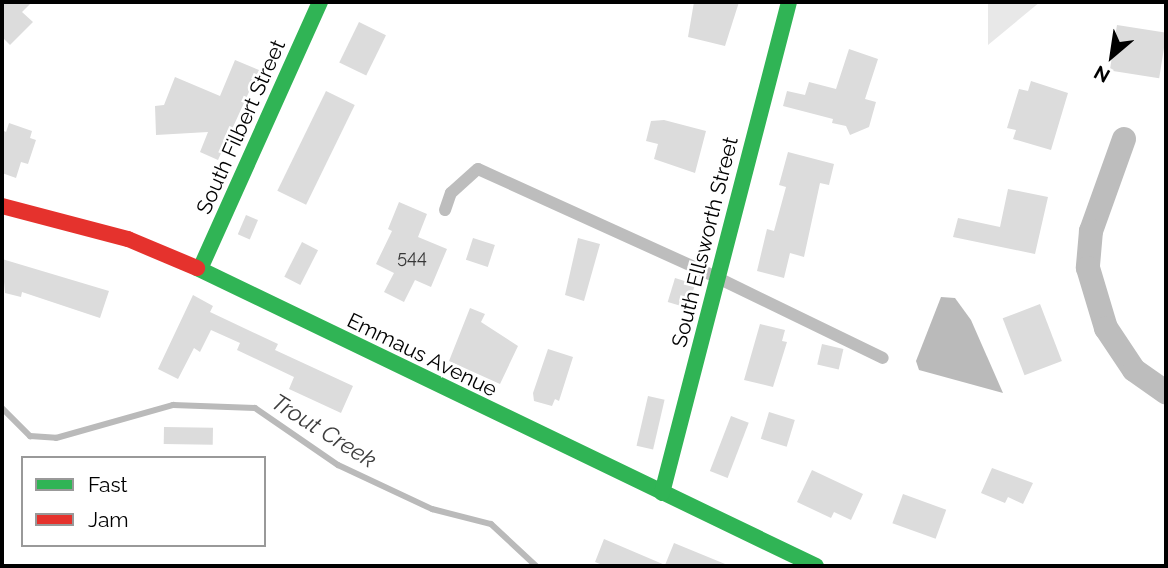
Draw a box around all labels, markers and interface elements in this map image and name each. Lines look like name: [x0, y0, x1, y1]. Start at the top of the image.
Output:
north arrow: [1077, 21, 1147, 91]
street label: South Filbert Street: [191, 36, 291, 218]
text: N: [1090, 61, 1113, 88]
street label: South Ellsworth Street: [667, 134, 743, 350]
house number: 544: [397, 246, 427, 268]
street label: Emmaus Avenue: [343, 308, 501, 402]
water label: Trout Creek: [267, 388, 381, 474]
legend: [21, 456, 266, 547]
text: Fast: [88, 472, 128, 497]
text: Jam: [88, 507, 129, 532]

